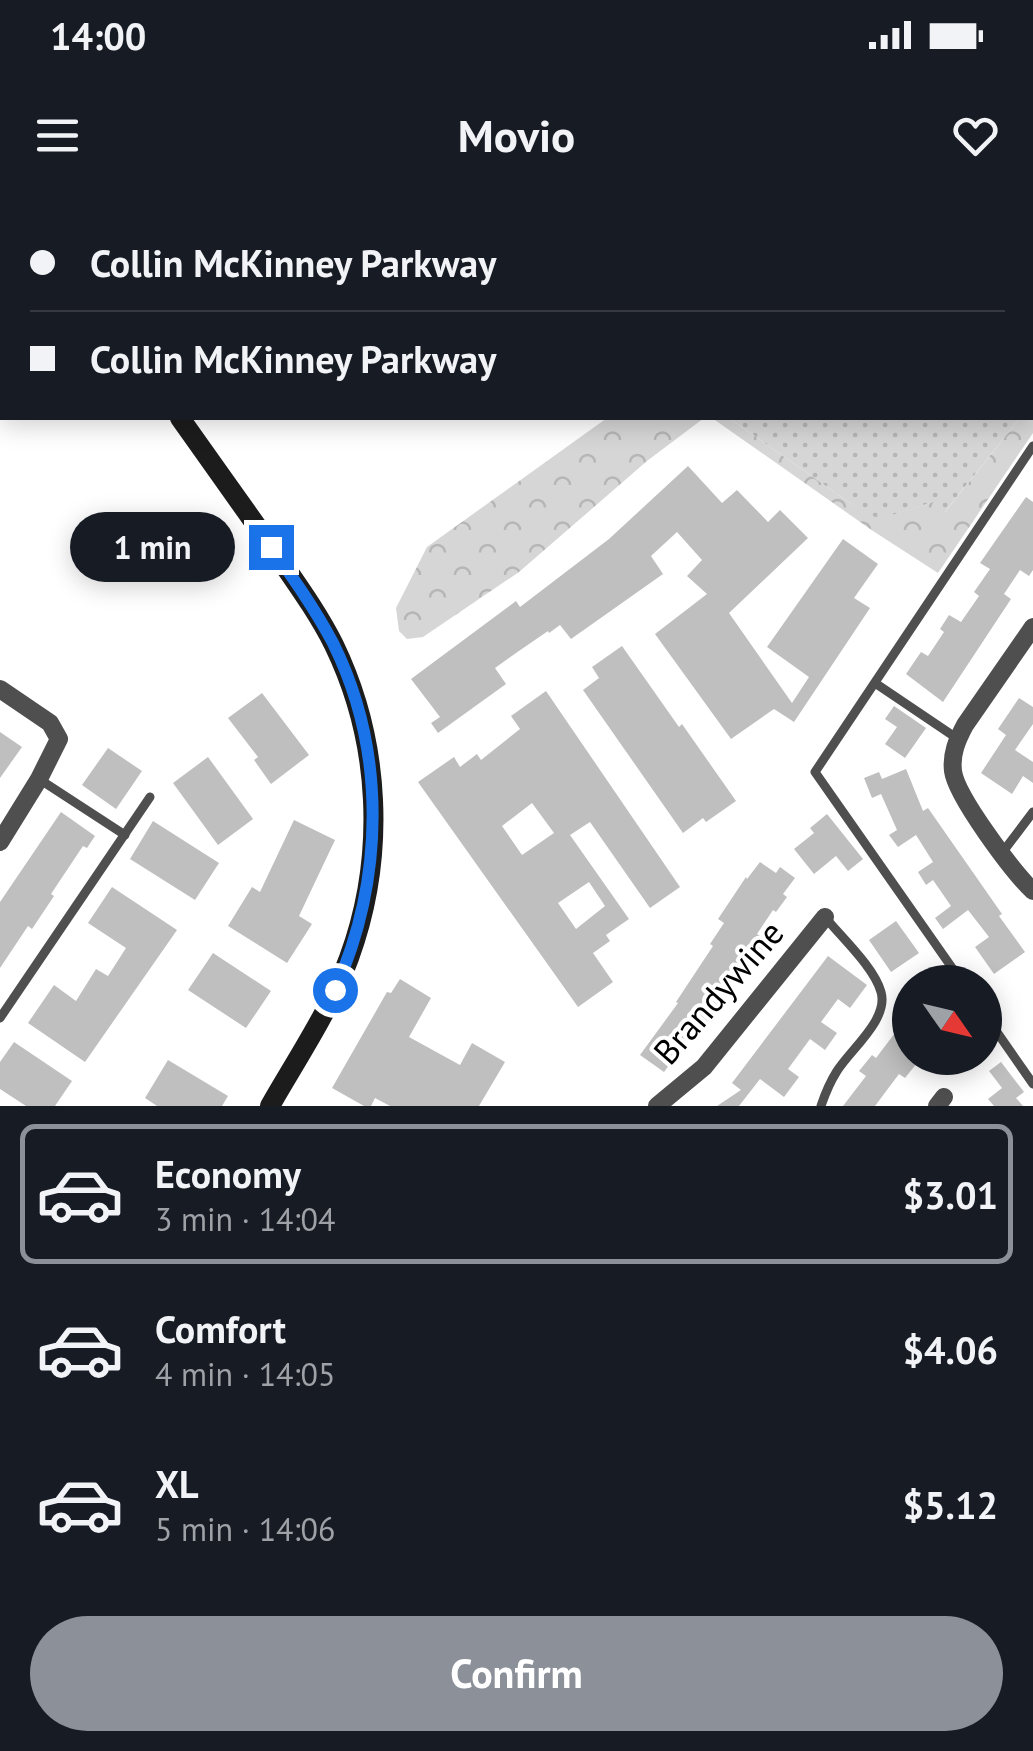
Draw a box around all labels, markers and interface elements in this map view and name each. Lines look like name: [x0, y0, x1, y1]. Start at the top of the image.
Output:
text: 14:00: [50, 11, 146, 60]
text: Movio: [458, 106, 575, 164]
icon: menu: [30, 108, 85, 163]
icon: heart: [948, 108, 1003, 163]
text: Collin McKinney Parkway: [90, 238, 496, 287]
text: Collin McKinney Parkway: [90, 334, 496, 383]
callout: 1 min: [71, 512, 236, 582]
route end: [249, 525, 294, 570]
text: 1 min: [113, 526, 192, 568]
street label: Brandywine: [643, 910, 793, 1074]
north arrow: [892, 965, 1002, 1075]
map controls: [892, 965, 1002, 1075]
route start: [313, 968, 358, 1013]
icon: car: [35, 1149, 125, 1239]
text: Economy: [155, 1149, 301, 1198]
text: $3.01: [902, 1170, 998, 1219]
text: 3 min · 14:04: [155, 1198, 335, 1240]
icon: car: [35, 1304, 125, 1394]
text: Comfort: [155, 1304, 286, 1353]
text: $4.06: [902, 1325, 998, 1374]
text: 4 min · 14:05: [155, 1353, 335, 1395]
icon: car: [35, 1459, 125, 1549]
text: XL: [155, 1459, 199, 1508]
text: $5.12: [902, 1480, 998, 1529]
text: 5 min · 14:06: [155, 1508, 335, 1550]
button: Confirm: [30, 1616, 1003, 1731]

